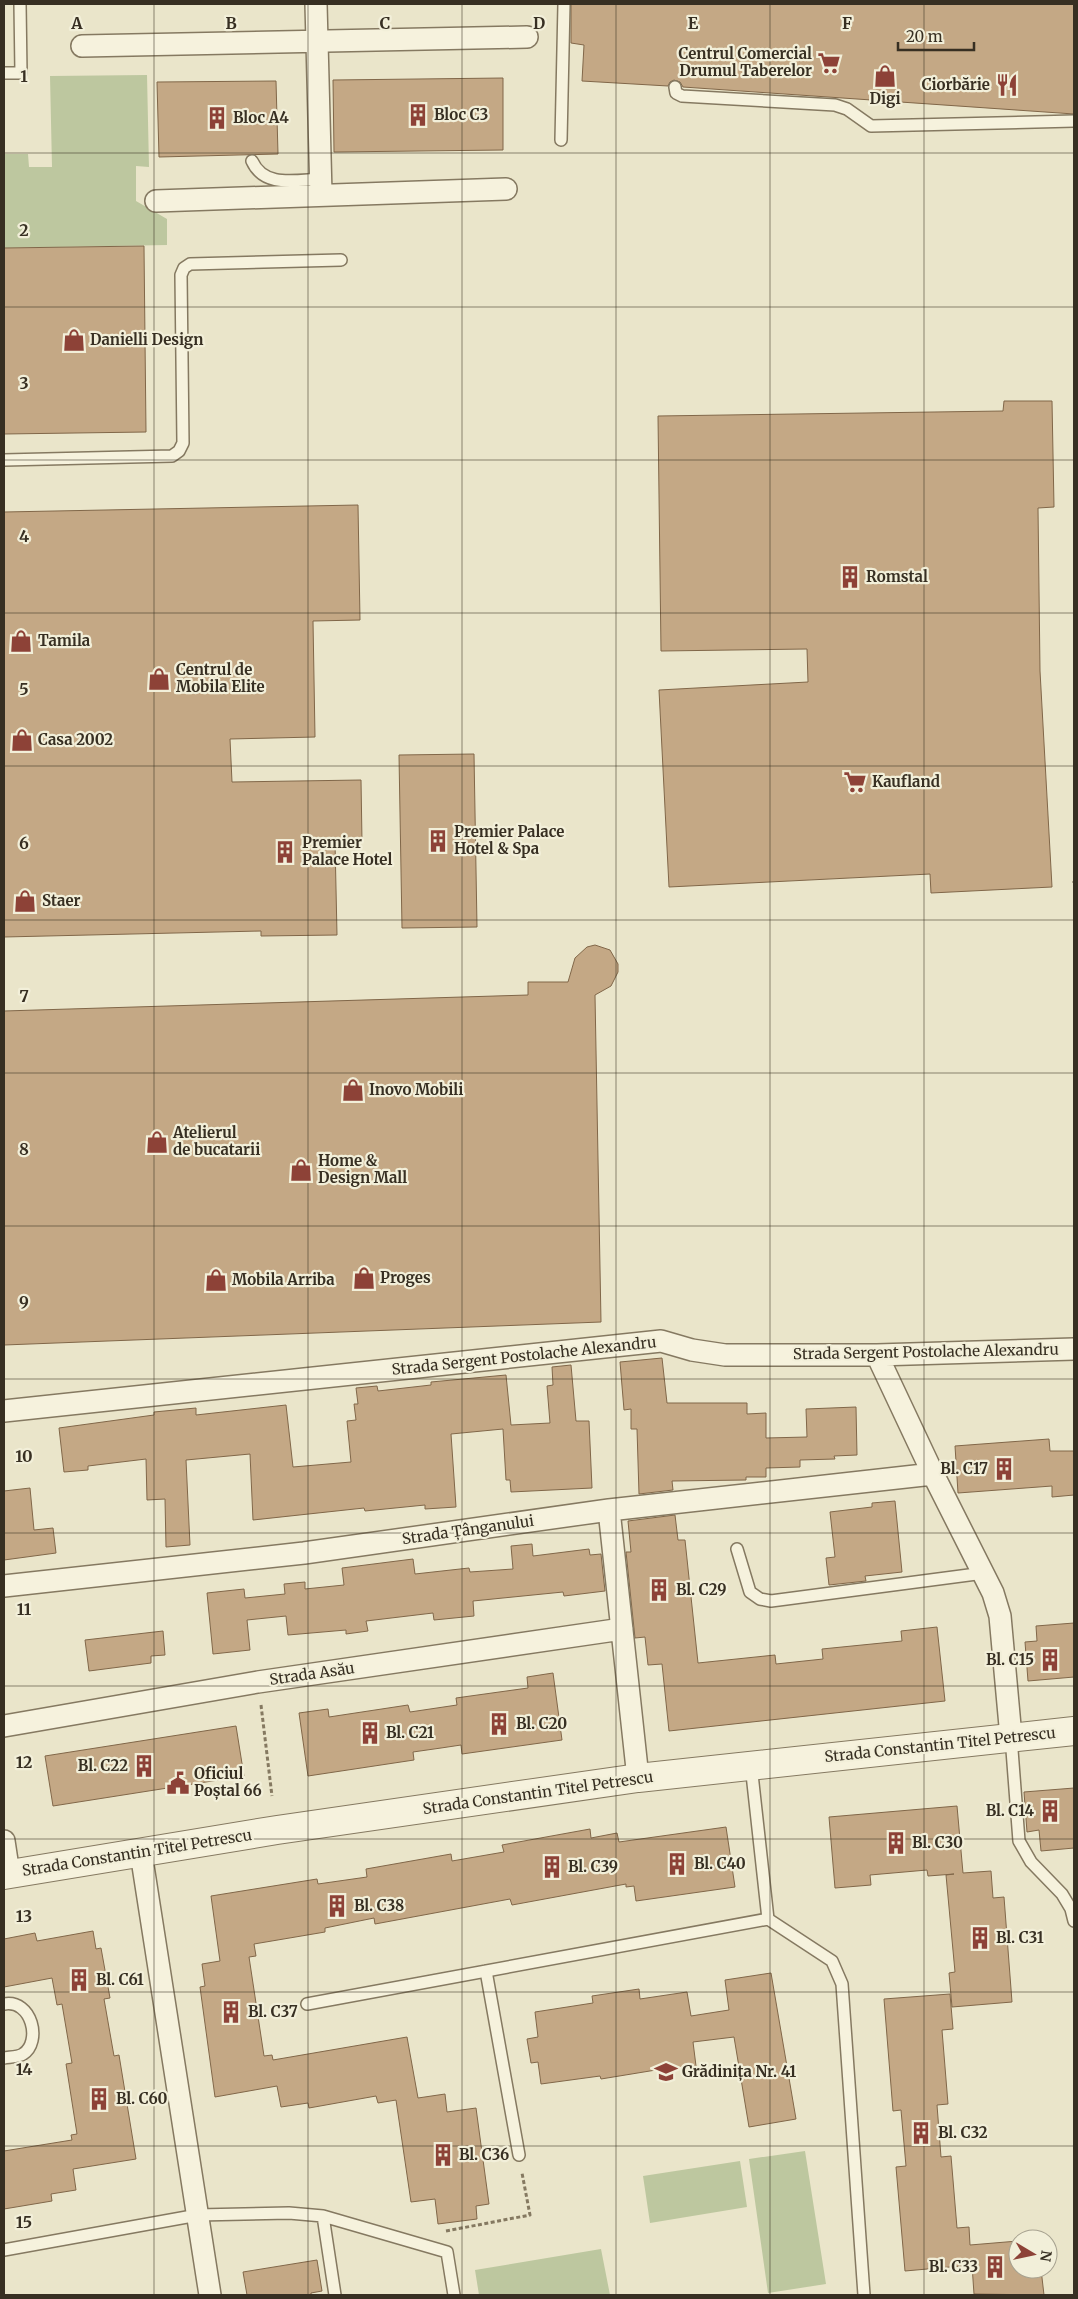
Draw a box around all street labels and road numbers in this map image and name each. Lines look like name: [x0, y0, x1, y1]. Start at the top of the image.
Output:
street label: Strada Sergent Postolache Alexandru: [391, 1332, 657, 1379]
street label: Strada Sergent Postolache Alexandru: [793, 1340, 1059, 1363]
street label: Strada Țânganului: [401, 1511, 535, 1549]
street label: Strada Asău: [268, 1658, 356, 1689]
street label: Strada Constantin Titel Petrescu: [823, 1723, 1057, 1766]
street label: Strada Constantin Titel Petrescu: [421, 1767, 654, 1818]
street label: Strada Constantin Titel Petrescu: [21, 1825, 253, 1880]

